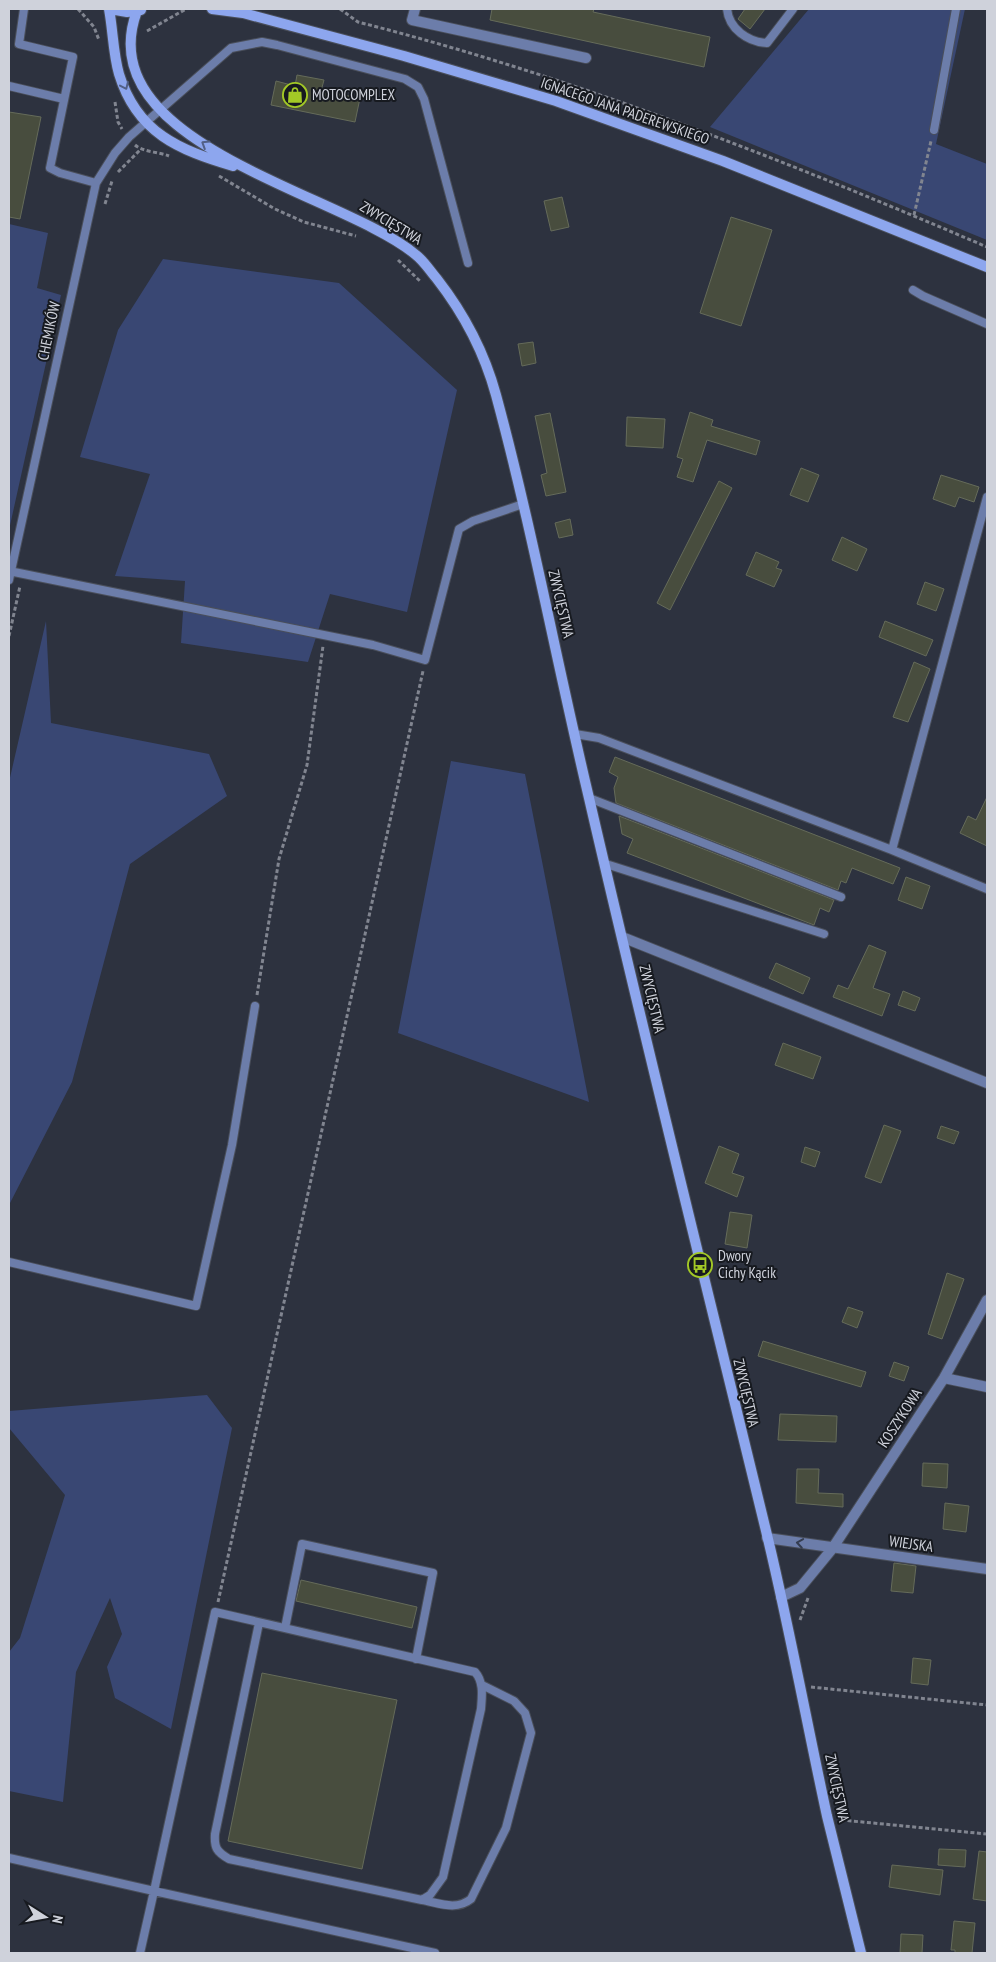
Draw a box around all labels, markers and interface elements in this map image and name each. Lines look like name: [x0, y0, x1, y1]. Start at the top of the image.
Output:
street label: IGNACEGO JANA PADEREWSKIEGO: [538, 73, 712, 148]
one-way arrow: [119, 81, 129, 90]
shop icon: MOTOCOMPLEX: [282, 82, 308, 108]
place label: MOTOCOMPLEX: [312, 85, 395, 104]
one-way arrow: [202, 141, 211, 151]
street label: ZWYCIĘSTWA: [357, 197, 427, 249]
street label: CHEMIKÓW: [33, 300, 64, 362]
street label: ZWYCIĘSTWA: [544, 568, 579, 641]
street label: ZWYCIĘSTWA: [635, 963, 670, 1036]
place label: Dwory Cichy Kącik: [718, 1246, 776, 1282]
bus stop icon: Dwory Cichy Kącik: [687, 1252, 713, 1278]
street label: ZWYCIĘSTWA: [729, 1357, 764, 1430]
street label: KOSZYKOWA: [873, 1384, 926, 1451]
street label: WIEJSKA: [888, 1531, 935, 1556]
one-way arrow: [795, 1539, 804, 1549]
street label: ZWYCIĘSTWA: [821, 1752, 854, 1825]
north arrow: [20, 1892, 70, 1942]
text: N: [48, 1914, 67, 1925]

